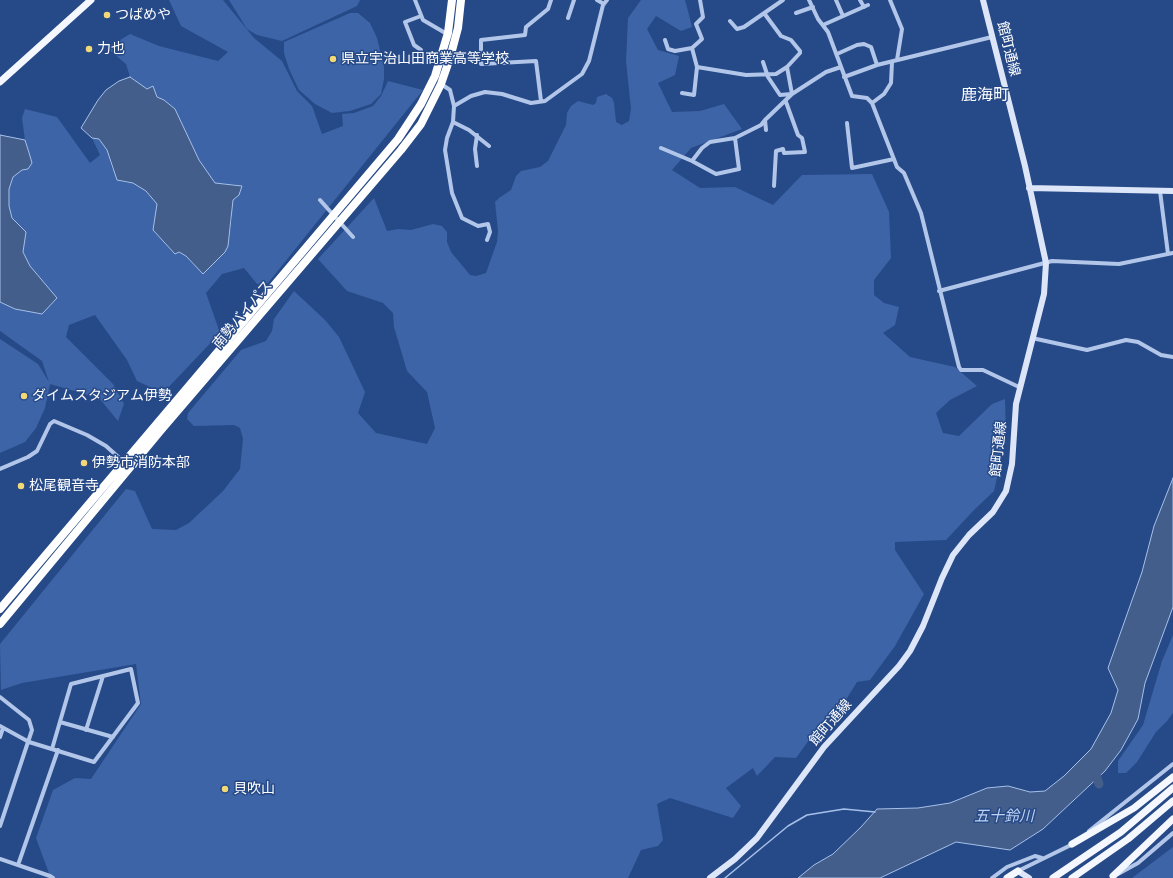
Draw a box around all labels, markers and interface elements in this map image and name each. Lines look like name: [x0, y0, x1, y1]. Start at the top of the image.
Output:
place label: つばめや: [115, 7, 171, 23]
marker: つばめや: [102, 10, 112, 20]
street label: 館町通線: [993, 20, 1023, 78]
place label: 力也: [97, 41, 125, 57]
marker: 力也: [84, 44, 94, 54]
place label: 県立宇治山田商業高等学校: [341, 51, 509, 67]
marker: 県立宇治山田商業高等学校: [328, 54, 338, 64]
district label: 鹿海町: [961, 86, 1009, 106]
street label: 南勢バイパス: [210, 277, 276, 353]
place label: ダイムスタジアム伊勢: [32, 388, 172, 404]
marker: ダイムスタジアム伊勢: [19, 391, 29, 401]
street label: 館町通線: [988, 420, 1010, 478]
place label: 伊勢市消防本部: [92, 455, 190, 471]
marker: 伊勢市消防本部: [79, 458, 89, 468]
place label: 松尾観音寺: [29, 478, 99, 494]
marker: 松尾観音寺: [16, 481, 26, 491]
street label: 館町通線: [806, 696, 856, 750]
place label: 貝吹山: [233, 781, 275, 797]
marker: 貝吹山: [220, 784, 230, 794]
water label: 五十鈴川: [974, 808, 1034, 826]

